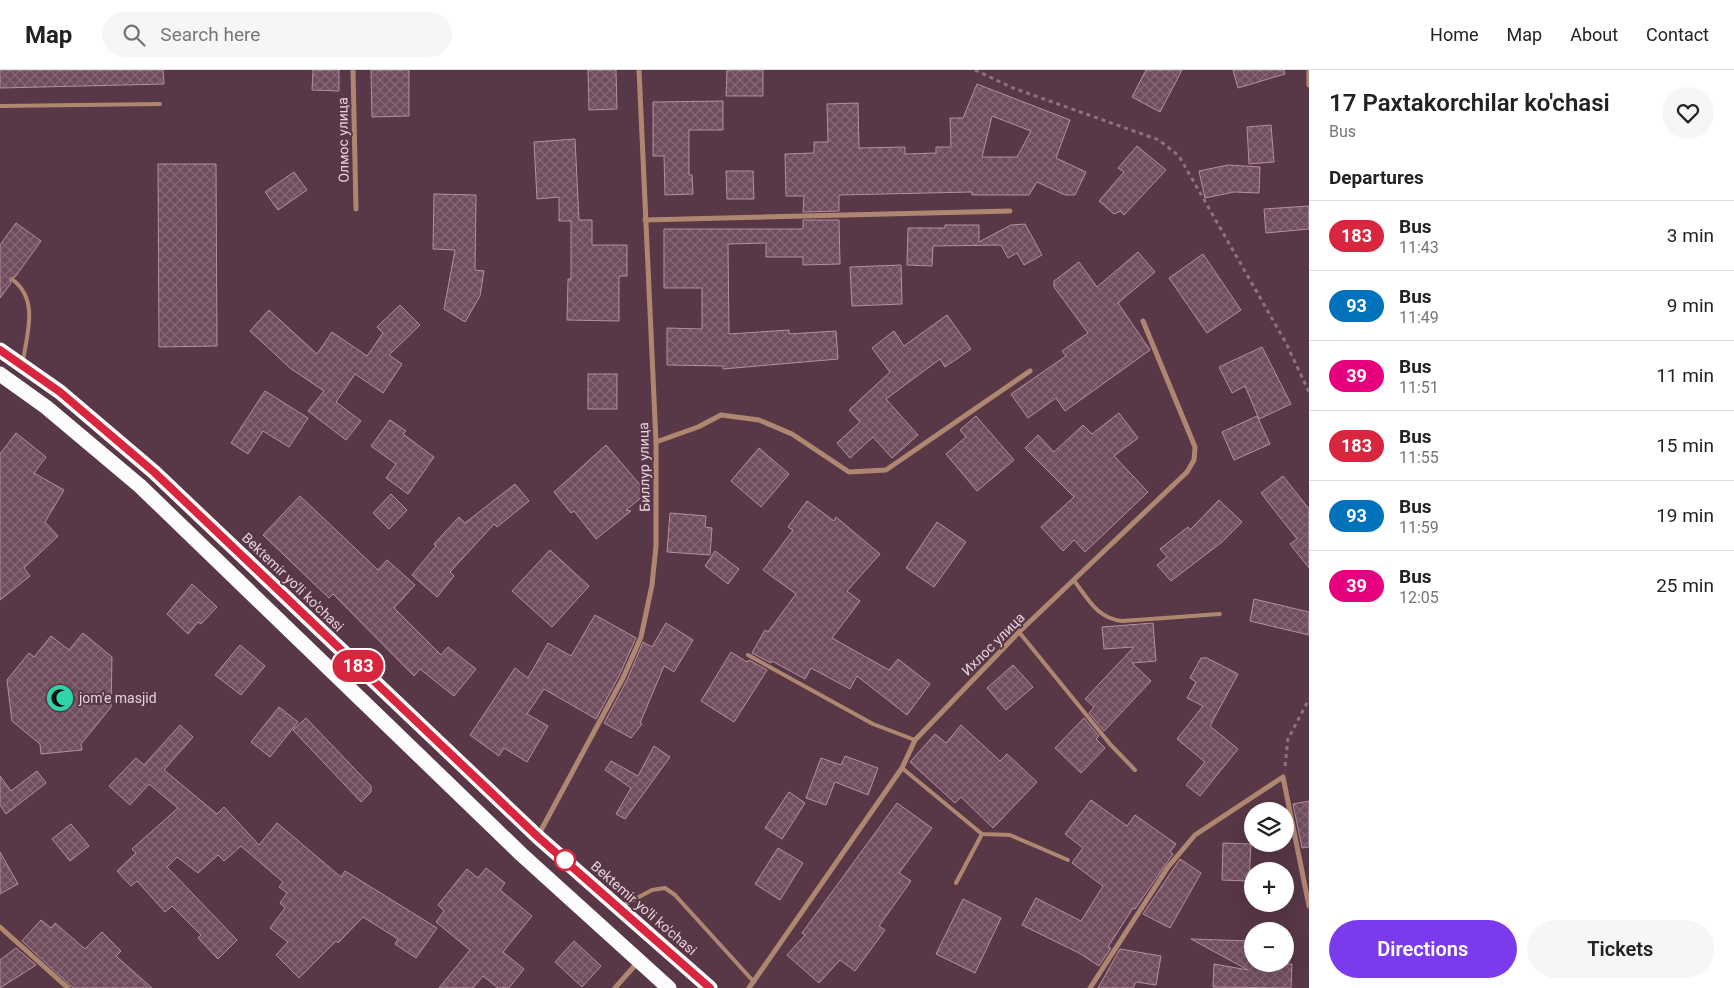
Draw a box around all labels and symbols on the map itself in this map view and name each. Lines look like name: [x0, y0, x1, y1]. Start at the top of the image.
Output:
street label: Олмос улица: [334, 97, 352, 183]
street label: Биллур улица: [635, 422, 653, 512]
street label: Bektemir yo'li ko'chasi: [239, 529, 347, 635]
street label: Ихлос улица: [958, 609, 1028, 679]
line badge: 183: [329, 650, 387, 682]
mosque icon: jom'e masjid: [45, 683, 75, 713]
place label: jom'e masjid: [78, 690, 157, 706]
unlabelled marker: [554, 849, 576, 871]
street label: Bektemir yo'li ko'chasi: [588, 858, 700, 958]

